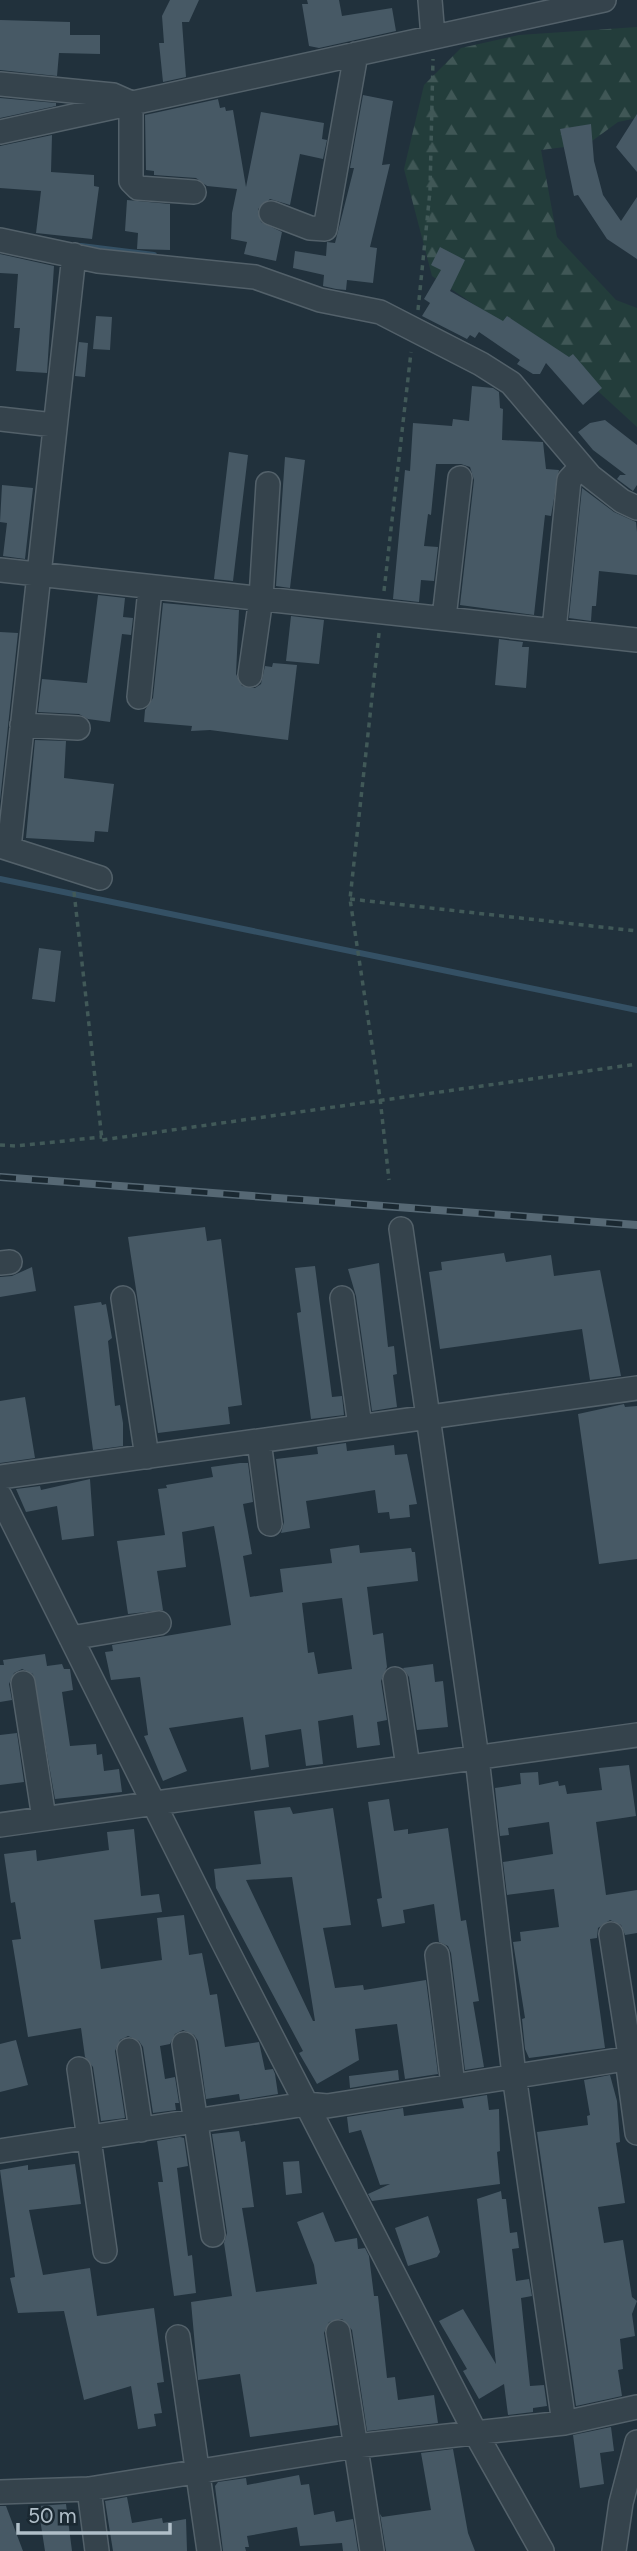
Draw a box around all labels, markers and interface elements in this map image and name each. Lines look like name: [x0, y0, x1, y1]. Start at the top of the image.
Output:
scale bar: [18, 2492, 170, 2536]
text: 50 m: [28, 2503, 77, 2528]

